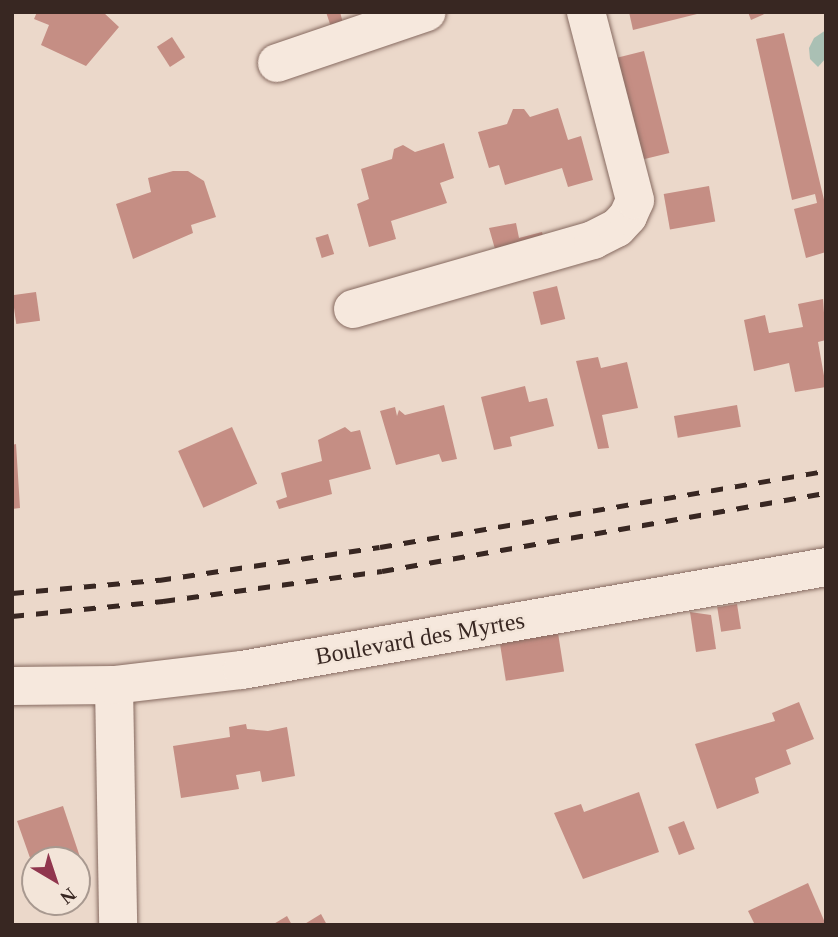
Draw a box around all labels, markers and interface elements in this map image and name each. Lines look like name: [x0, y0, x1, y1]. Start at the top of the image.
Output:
street label: Boulevard des Myrtes: [313, 606, 527, 672]
north arrow: [21, 846, 91, 916]
text: N: [56, 884, 80, 909]

